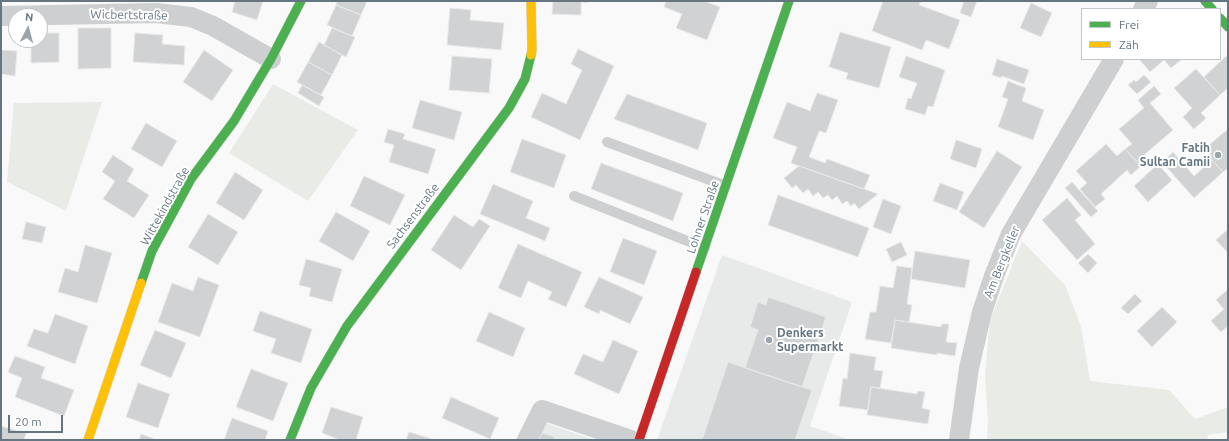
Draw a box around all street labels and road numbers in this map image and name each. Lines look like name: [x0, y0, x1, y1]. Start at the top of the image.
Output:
street label: Wicbertstraße: [90, 7, 168, 23]
street label: Wittekindstraße: [137, 164, 193, 248]
street label: Lohner Straße: [684, 179, 722, 255]
street label: Sachsenstraße: [384, 180, 442, 252]
street label: Am Bergkeller: [981, 224, 1023, 300]

